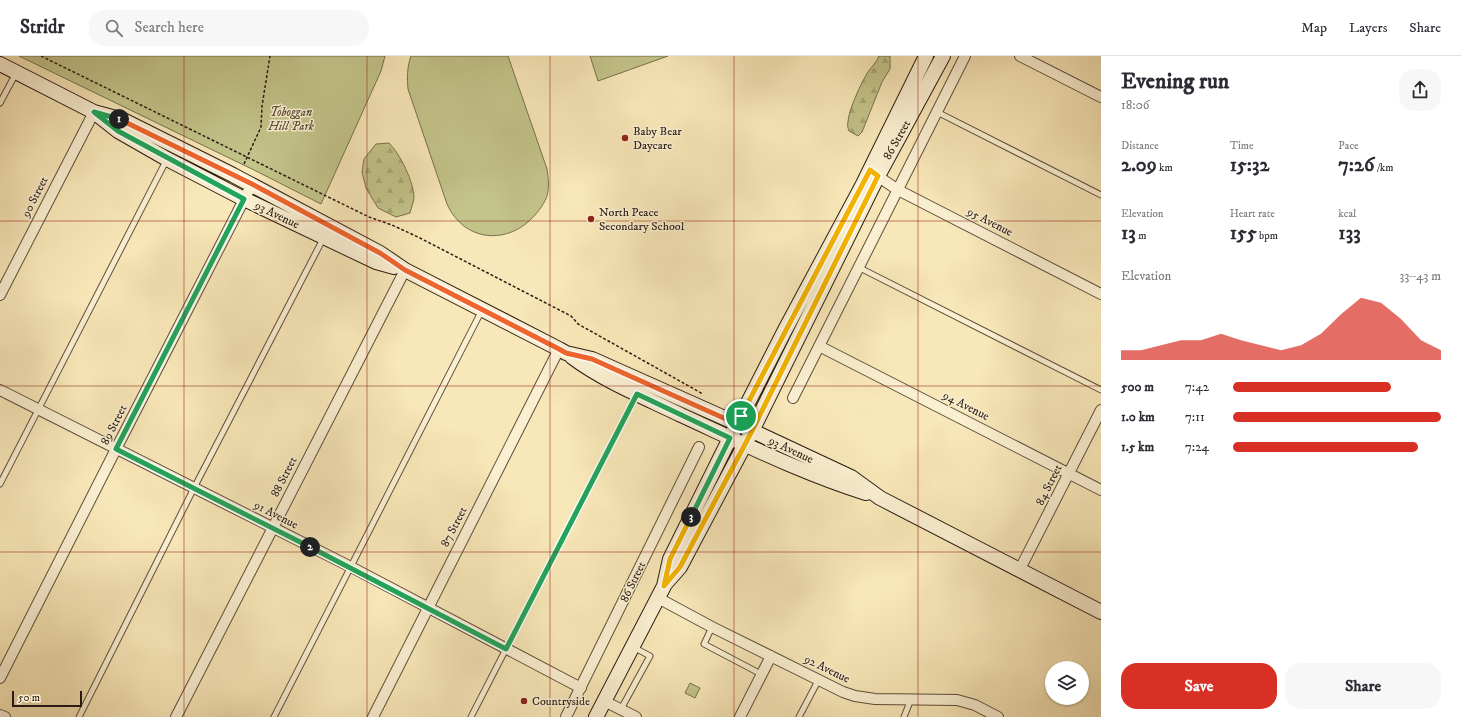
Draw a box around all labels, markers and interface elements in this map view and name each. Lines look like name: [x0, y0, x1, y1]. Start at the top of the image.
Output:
search box: [89, 10, 369, 46]
text: Stridr: [20, 16, 65, 39]
icon: search: [103, 17, 125, 39]
text: Search here: [135, 18, 204, 37]
text: Map: [1301, 19, 1327, 37]
text: Layers: [1349, 19, 1387, 37]
text: Share: [1409, 19, 1441, 37]
text: Evening run: [1121, 68, 1229, 95]
button: share: [1399, 69, 1441, 111]
text: 18:06: [1121, 97, 1149, 113]
park label: Toboggan Hill Park: [267, 105, 314, 134]
pin: 1: [109, 109, 129, 129]
text: 1: [117, 112, 121, 126]
street label: 86 Street: [880, 117, 914, 163]
place label: Baby Bear Daycare: [633, 124, 682, 153]
marker: Baby Bear Daycare: [620, 133, 630, 143]
text: Distance: [1121, 139, 1159, 153]
text: Time: [1230, 139, 1254, 153]
text: Pace: [1338, 139, 1359, 153]
text: 2.09: [1121, 153, 1157, 178]
text: 15:32: [1230, 153, 1269, 178]
text: 7:26: [1338, 153, 1374, 178]
text: km: [1157, 161, 1173, 175]
text: /km: [1374, 161, 1393, 175]
street label: 90 Street: [18, 174, 52, 221]
street label: 93 Avenue: [251, 197, 302, 232]
street label: 95 Avenue: [964, 204, 1015, 240]
place label: North Peace Secondary School: [599, 205, 685, 234]
text: Elevation: [1121, 207, 1164, 221]
text: Heart rate: [1230, 207, 1275, 221]
text: kcal: [1338, 207, 1356, 221]
marker: North Peace Secondary School: [586, 214, 596, 224]
text: 13: [1121, 221, 1136, 246]
text: 155: [1230, 221, 1257, 246]
text: 133: [1338, 221, 1361, 246]
text: m: [1136, 229, 1146, 243]
text: bpm: [1257, 229, 1278, 243]
text: Elevation: [1121, 268, 1171, 284]
text: 33–43 m: [1400, 268, 1441, 284]
text: 500 m: [1121, 379, 1154, 395]
text: 7:42: [1185, 379, 1209, 395]
street label: 94 Avenue: [939, 387, 992, 424]
pin: [724, 399, 758, 433]
street label: 89 Street: [98, 402, 131, 448]
icon: arrive: [730, 405, 752, 427]
text: 1.0 km: [1121, 409, 1155, 425]
text: 7:11: [1185, 409, 1205, 425]
street label: 93 Avenue: [765, 433, 816, 467]
text: 1.5 km: [1121, 439, 1154, 455]
text: 7:24: [1185, 439, 1209, 455]
street label: 88 Street: [268, 454, 301, 500]
street label: 84 Street: [1032, 462, 1066, 508]
street label: 91 Avenue: [251, 497, 301, 532]
street label: 87 Street: [437, 504, 471, 550]
pin: 3: [681, 507, 701, 527]
text: 3: [689, 510, 693, 524]
pin: 2: [300, 537, 320, 557]
text: 2: [307, 540, 313, 554]
street label: 86 Street: [617, 559, 649, 605]
street label: 92 Avenue: [801, 651, 852, 687]
map controls: [1045, 661, 1089, 705]
button: layers: [1045, 661, 1089, 705]
button: Save: [1121, 663, 1277, 709]
button: Share: [1285, 663, 1441, 709]
scale bar: [12, 689, 82, 708]
text: 50 m: [18, 691, 40, 705]
place label: Countryside: [532, 694, 590, 709]
marker: Countryside: [519, 696, 529, 706]

